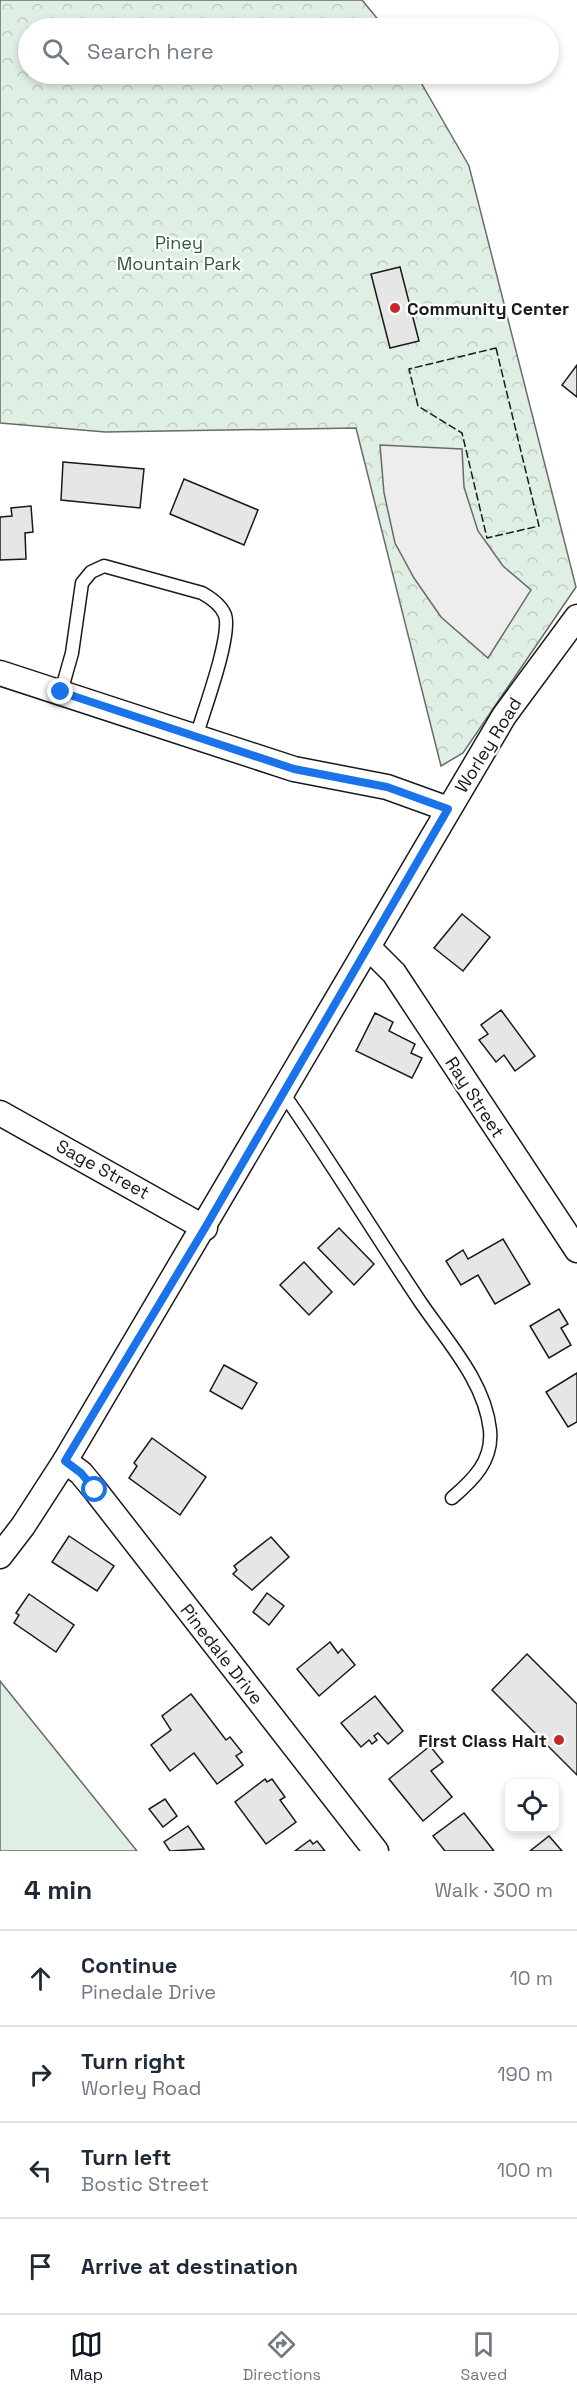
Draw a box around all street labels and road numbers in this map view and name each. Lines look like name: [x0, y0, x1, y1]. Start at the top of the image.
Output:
street label: Worley Road: [450, 693, 526, 797]
street label: Ray Street: [440, 1052, 510, 1142]
street label: Sage Street: [52, 1134, 154, 1204]
street label: Pinedale Drive: [175, 1599, 269, 1709]

